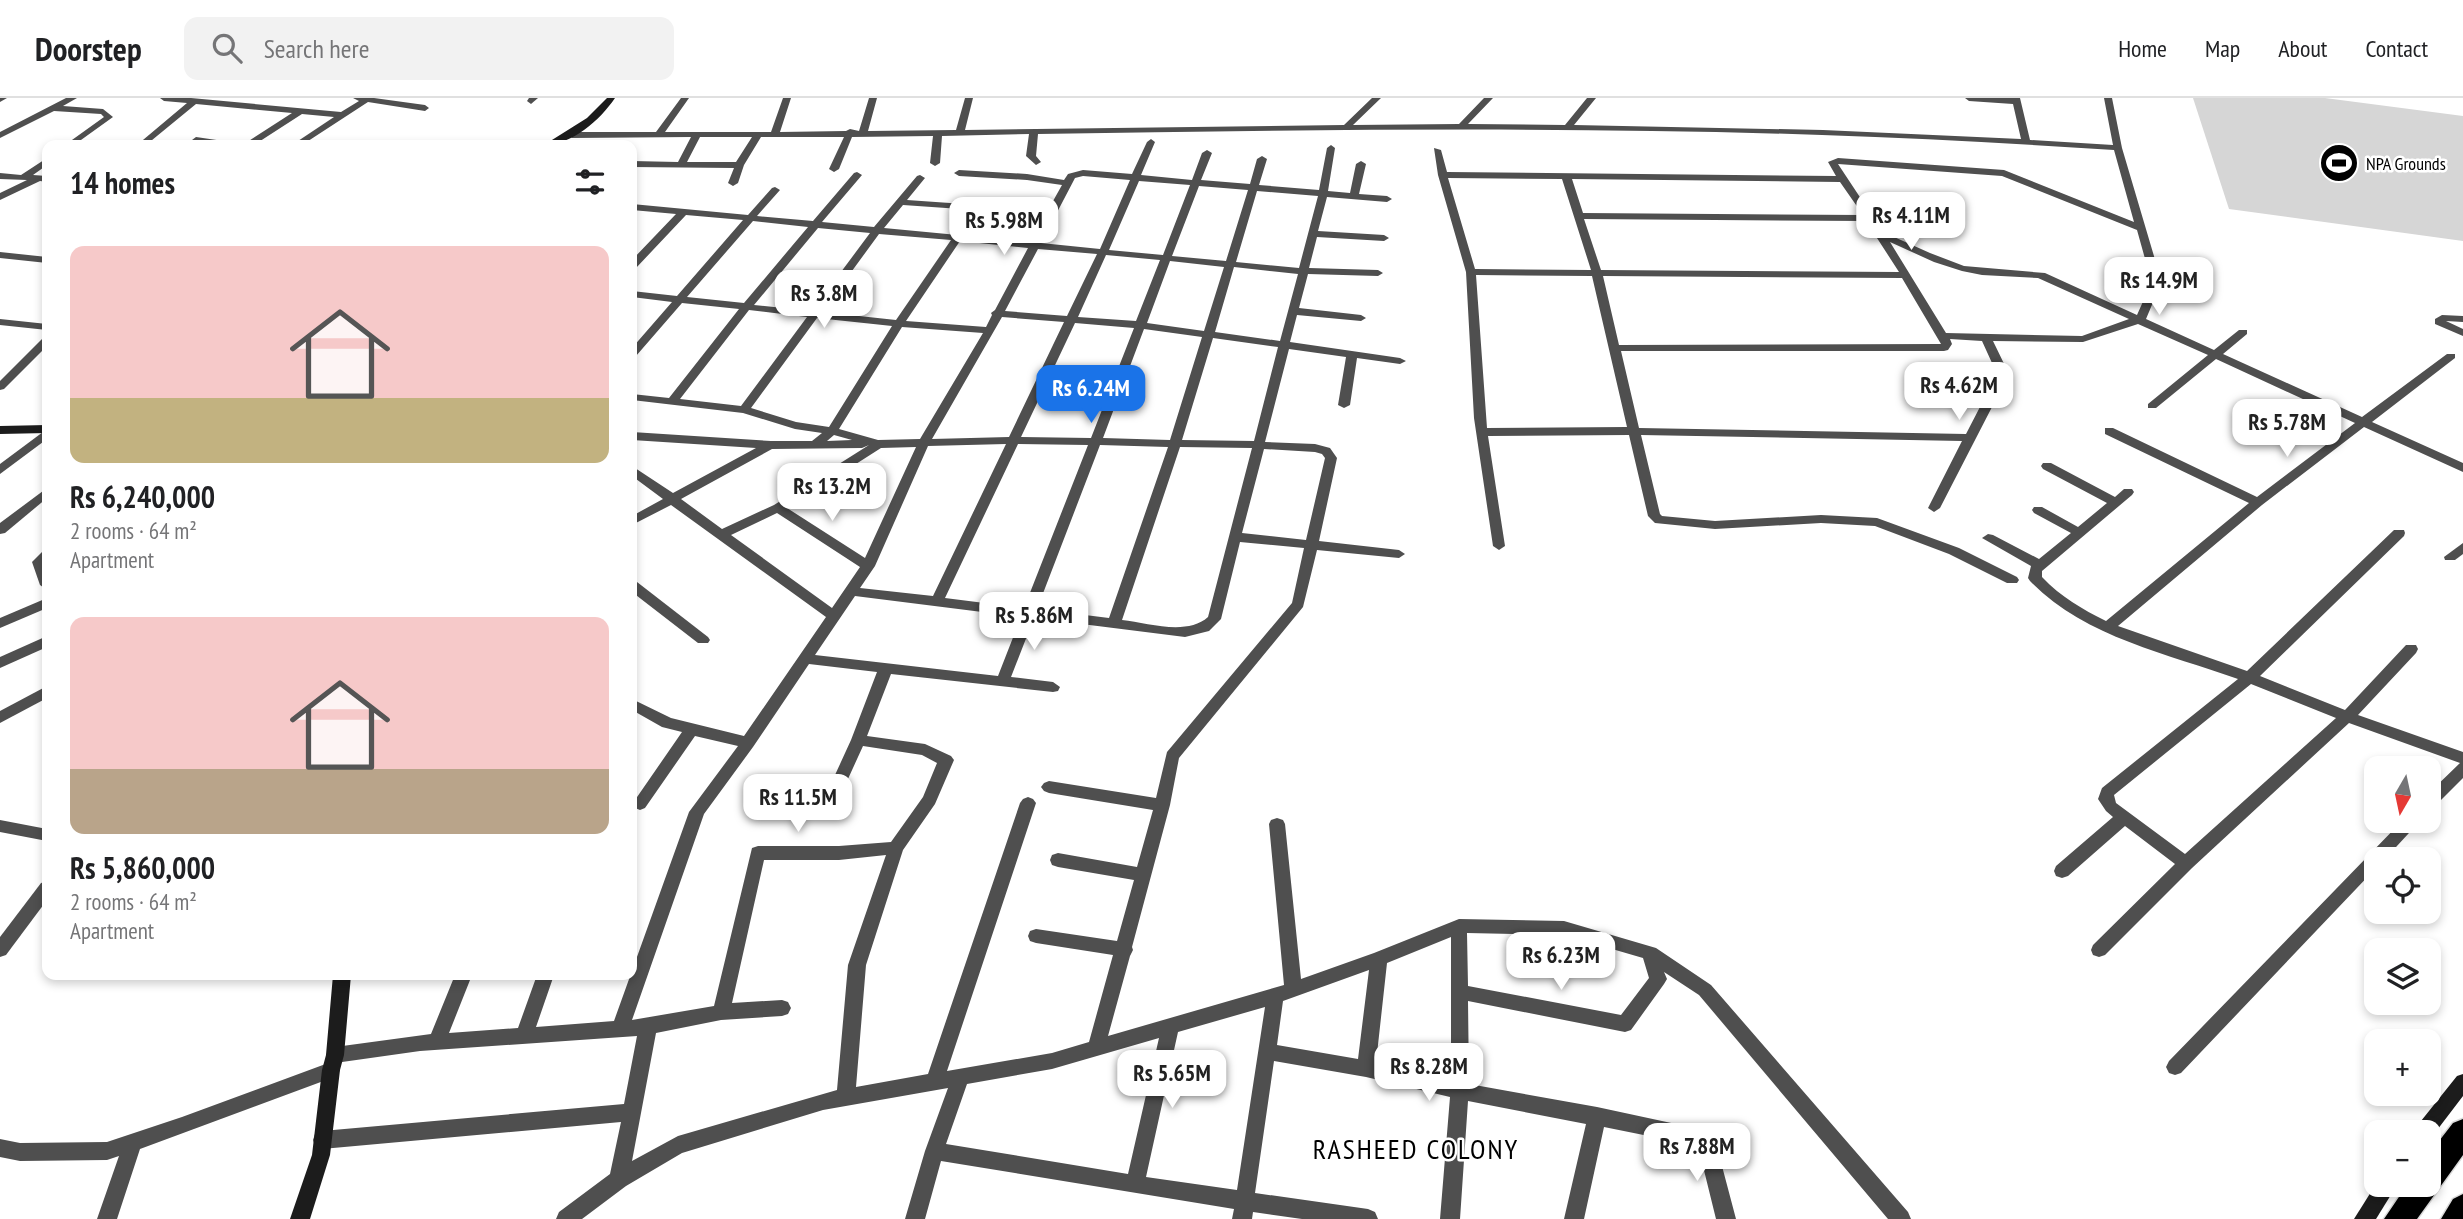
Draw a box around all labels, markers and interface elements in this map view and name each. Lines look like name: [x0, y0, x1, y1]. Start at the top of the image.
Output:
search box: [184, 17, 674, 80]
text: Doorstep: [35, 27, 142, 70]
icon: search: [208, 29, 246, 67]
text: Search here: [264, 32, 369, 65]
text: Home: [2118, 33, 2167, 64]
text: Map: [2205, 33, 2240, 64]
text: About: [2278, 33, 2327, 64]
text: Contact: [2365, 33, 2428, 64]
sports icon: NPA Grounds: [2318, 142, 2360, 184]
place label: NPA Grounds: [2366, 152, 2446, 175]
text: 14 homes: [70, 163, 175, 202]
icon: filters: [571, 163, 609, 201]
pin: Rs 4.11M: [1839, 192, 1983, 252]
pin: Rs 5.98M: [932, 198, 1076, 257]
text: Rs 4.11M: [1872, 200, 1950, 229]
text: Rs 5.98M: [965, 205, 1043, 234]
pin: Rs 14.9M: [2087, 258, 2231, 317]
text: Rs 14.9M: [2120, 265, 2198, 294]
pin: Rs 3.8M: [759, 271, 889, 330]
text: Rs 3.8M: [791, 278, 857, 307]
icon: home: [277, 291, 403, 417]
pin: Rs 4.62M: [1887, 362, 2031, 422]
pin: Rs 6.24M: [1019, 366, 1163, 425]
text: Rs 4.62M: [1920, 370, 1998, 399]
text: Rs 6.24M: [1052, 373, 1130, 402]
pin: Rs 5.78M: [2215, 400, 2359, 459]
text: Rs 5.78M: [2248, 407, 2326, 436]
pin: Rs 13.2M: [760, 464, 904, 523]
text: Rs 13.2M: [793, 471, 871, 500]
text: Rs 6,240,000: [70, 477, 215, 516]
text: 2 rooms · 64 m²: [70, 516, 197, 545]
text: Apartment: [70, 545, 154, 574]
pin: Rs 5.86M: [962, 592, 1106, 652]
text: Rs 5.86M: [995, 600, 1073, 629]
icon: home: [277, 662, 403, 788]
north arrow: [2364, 756, 2441, 833]
map controls: [2364, 756, 2441, 1197]
pin: Rs 11.5M: [726, 774, 870, 834]
text: Rs 11.5M: [759, 782, 837, 811]
button: locate: [2364, 847, 2441, 924]
text: Rs 5,860,000: [70, 848, 215, 887]
text: 2 rooms · 64 m²: [70, 887, 197, 916]
text: Apartment: [70, 916, 154, 945]
pin: Rs 6.23M: [1489, 932, 1633, 992]
button: layers: [2364, 938, 2441, 1015]
text: Rs 6.23M: [1522, 940, 1600, 969]
button: +: [2364, 1029, 2441, 1106]
pin: Rs 8.28M: [1357, 1044, 1501, 1103]
pin: Rs 5.65M: [1100, 1051, 1244, 1110]
text: Rs 8.28M: [1390, 1051, 1468, 1080]
text: Rs 5.65M: [1133, 1058, 1211, 1087]
button: −: [2364, 1120, 2441, 1197]
pin: Rs 7.88M: [1625, 1124, 1769, 1183]
district label: RASHEED COLONY: [1313, 1130, 1519, 1167]
text: Rs 7.88M: [1659, 1131, 1735, 1160]

